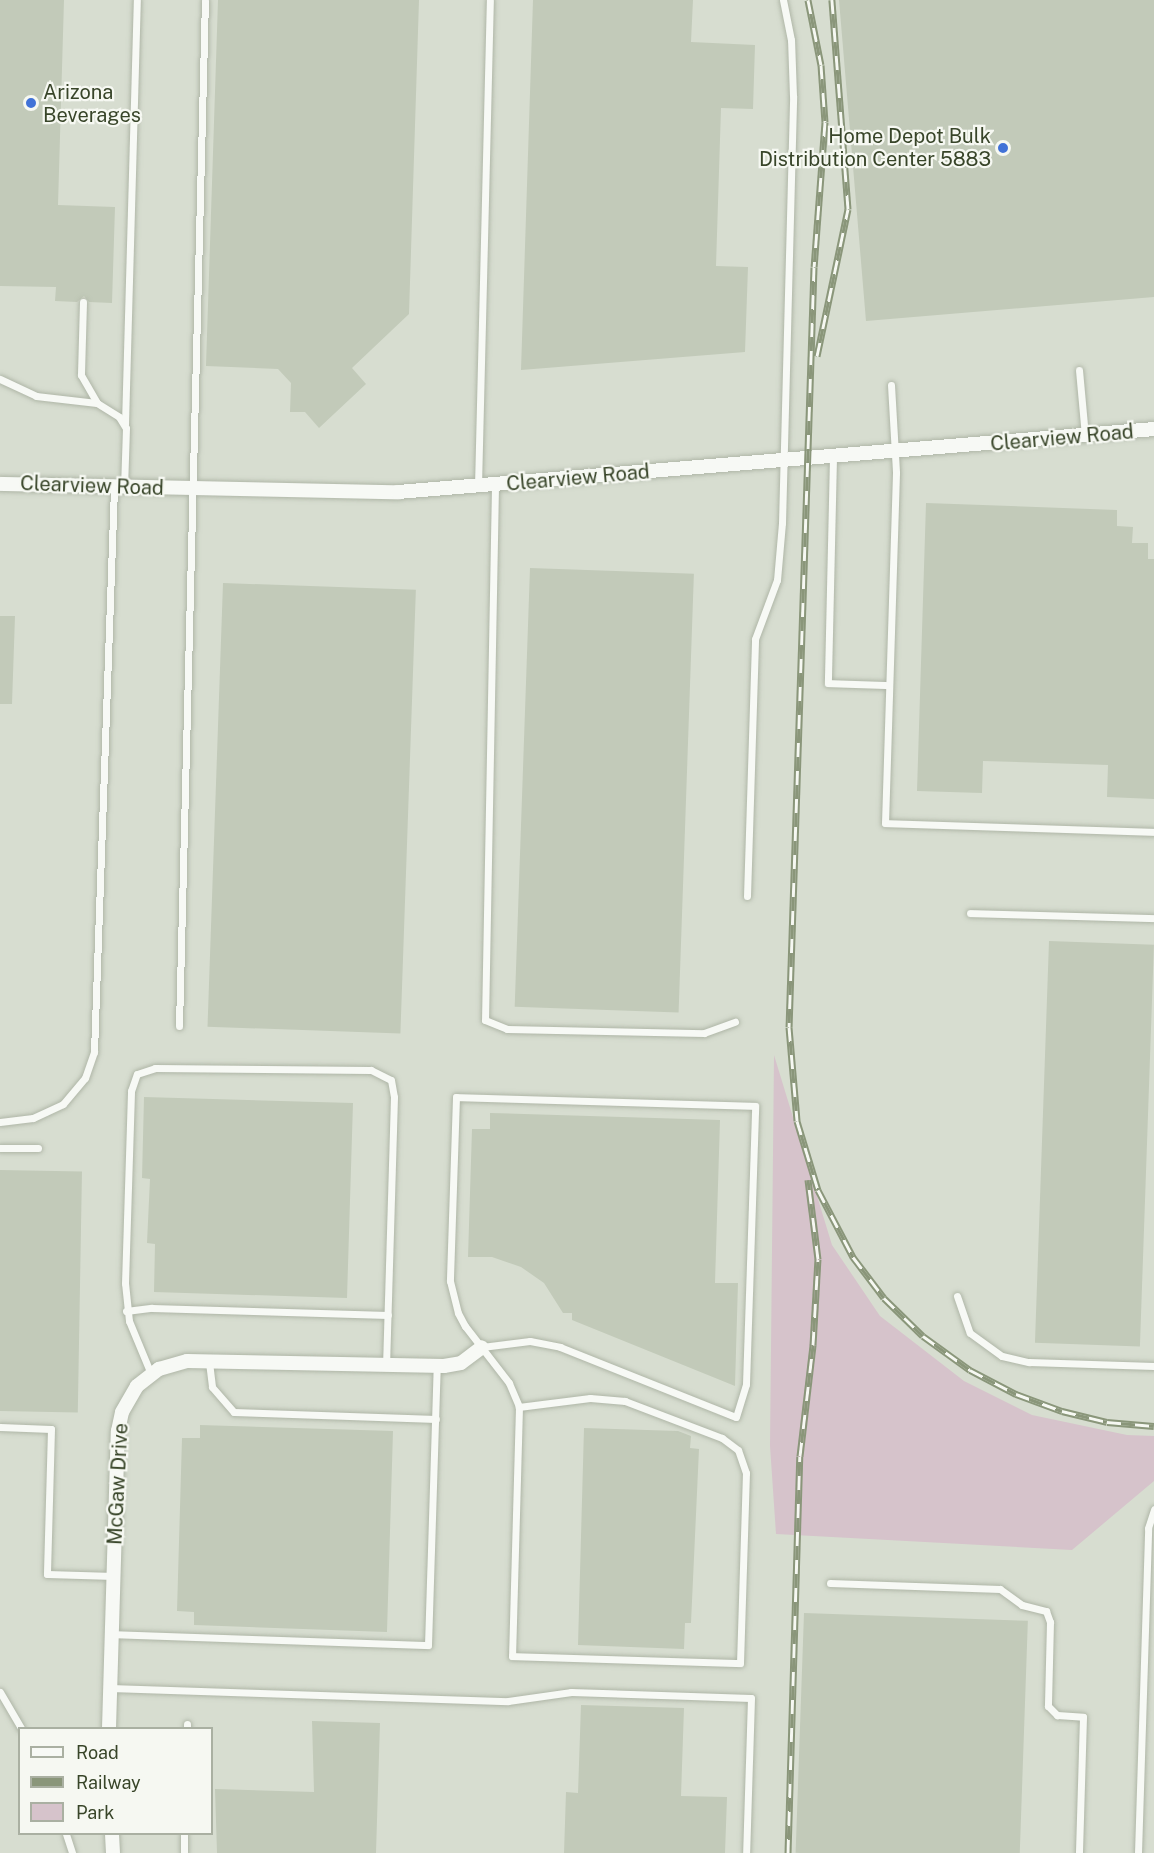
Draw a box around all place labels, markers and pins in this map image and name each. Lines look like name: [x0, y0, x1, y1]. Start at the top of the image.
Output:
place label: Arizona Beverages: [43, 80, 141, 127]
marker: Arizona Beverages: [24, 96, 38, 110]
place label: Home Depot Bulk Distribution Center 5883: [759, 124, 991, 171]
marker: Home Depot Bulk Distribution Center 5883: [996, 141, 1010, 155]

